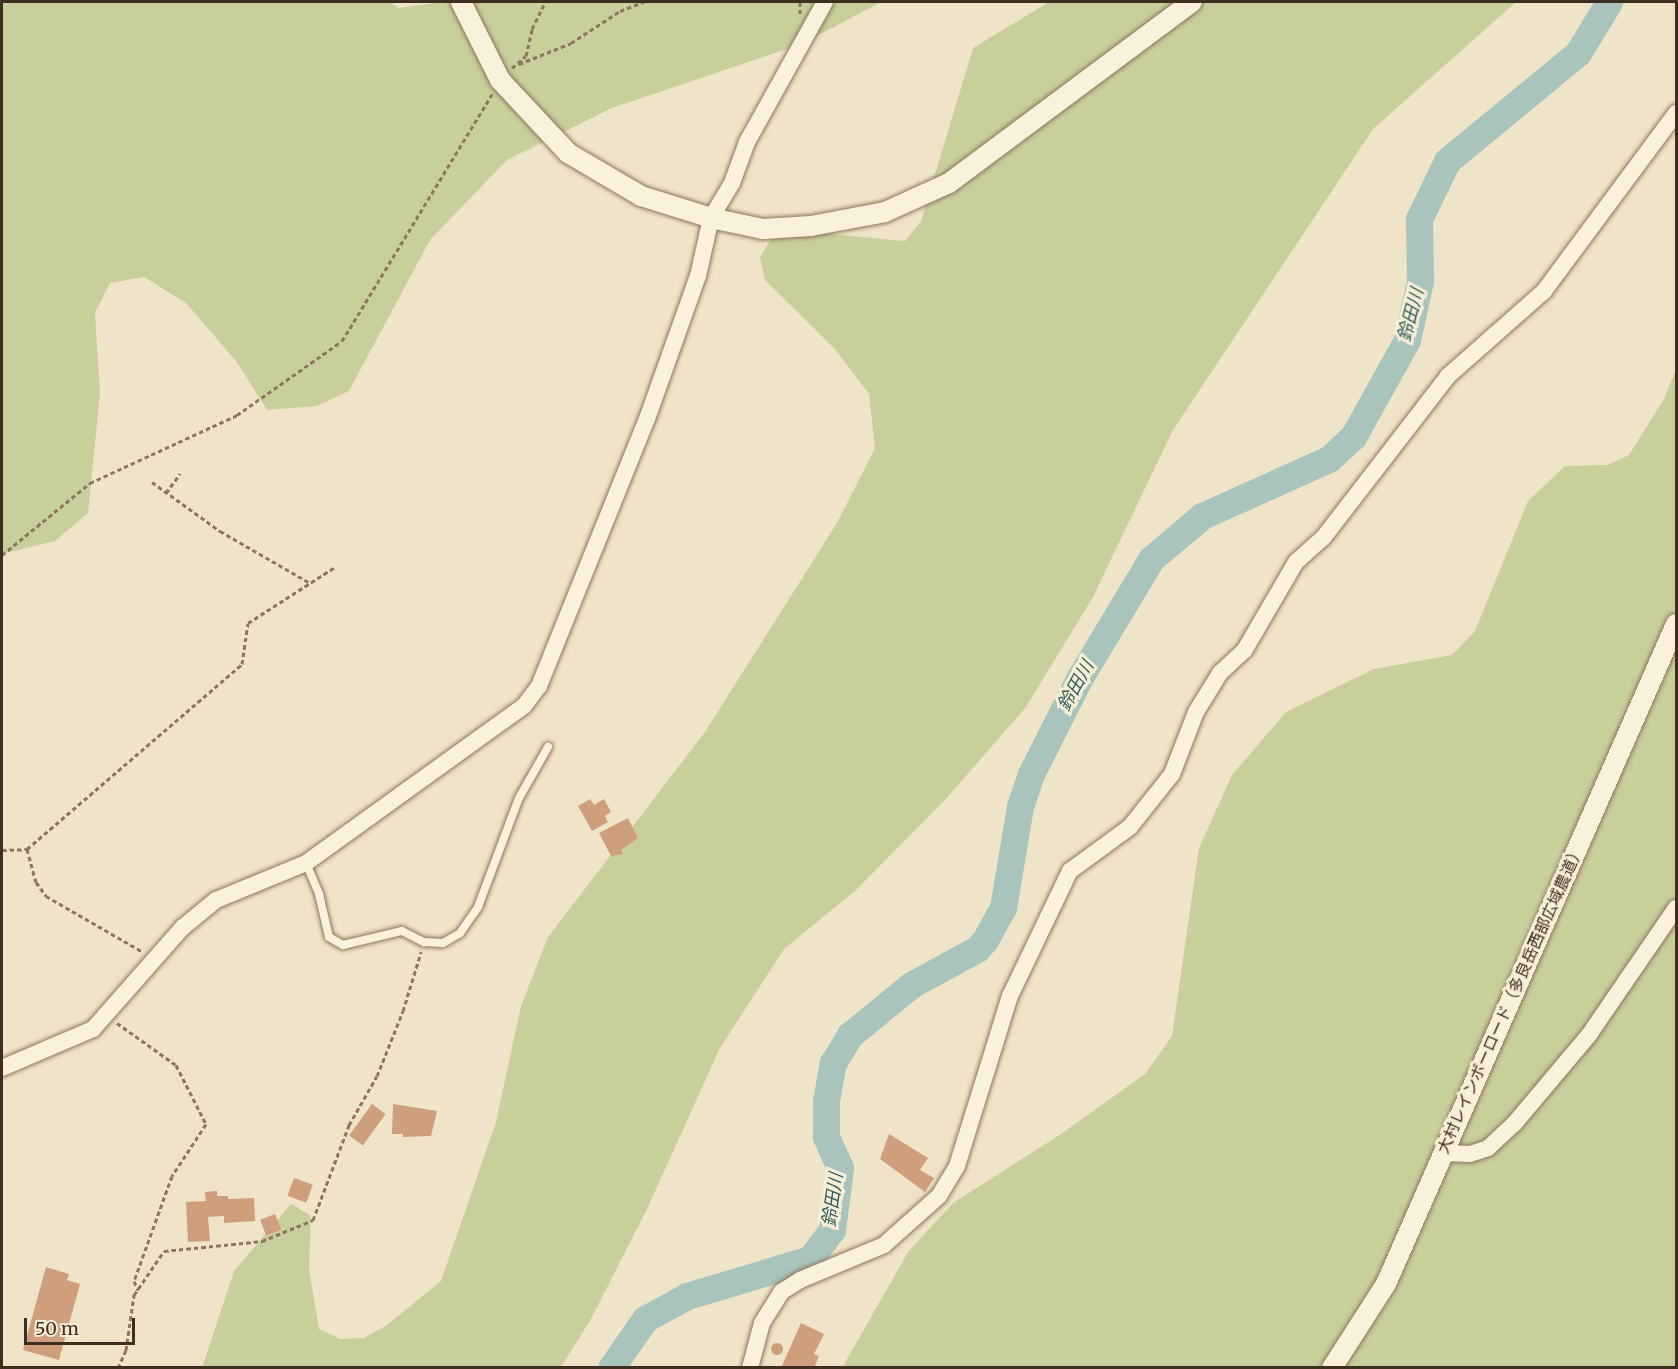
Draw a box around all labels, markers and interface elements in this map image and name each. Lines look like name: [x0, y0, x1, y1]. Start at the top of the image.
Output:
water label: 鈴田川: [1394, 286, 1428, 344]
water label: 鈴田川: [1053, 657, 1099, 715]
street label: 大村レインボーロード（多良岳西部広域農道）: [1433, 842, 1587, 1156]
water label: 鈴田川: [819, 1172, 847, 1228]
scale bar: [27, 1306, 138, 1344]
text: 50 m: [35, 1317, 79, 1340]

